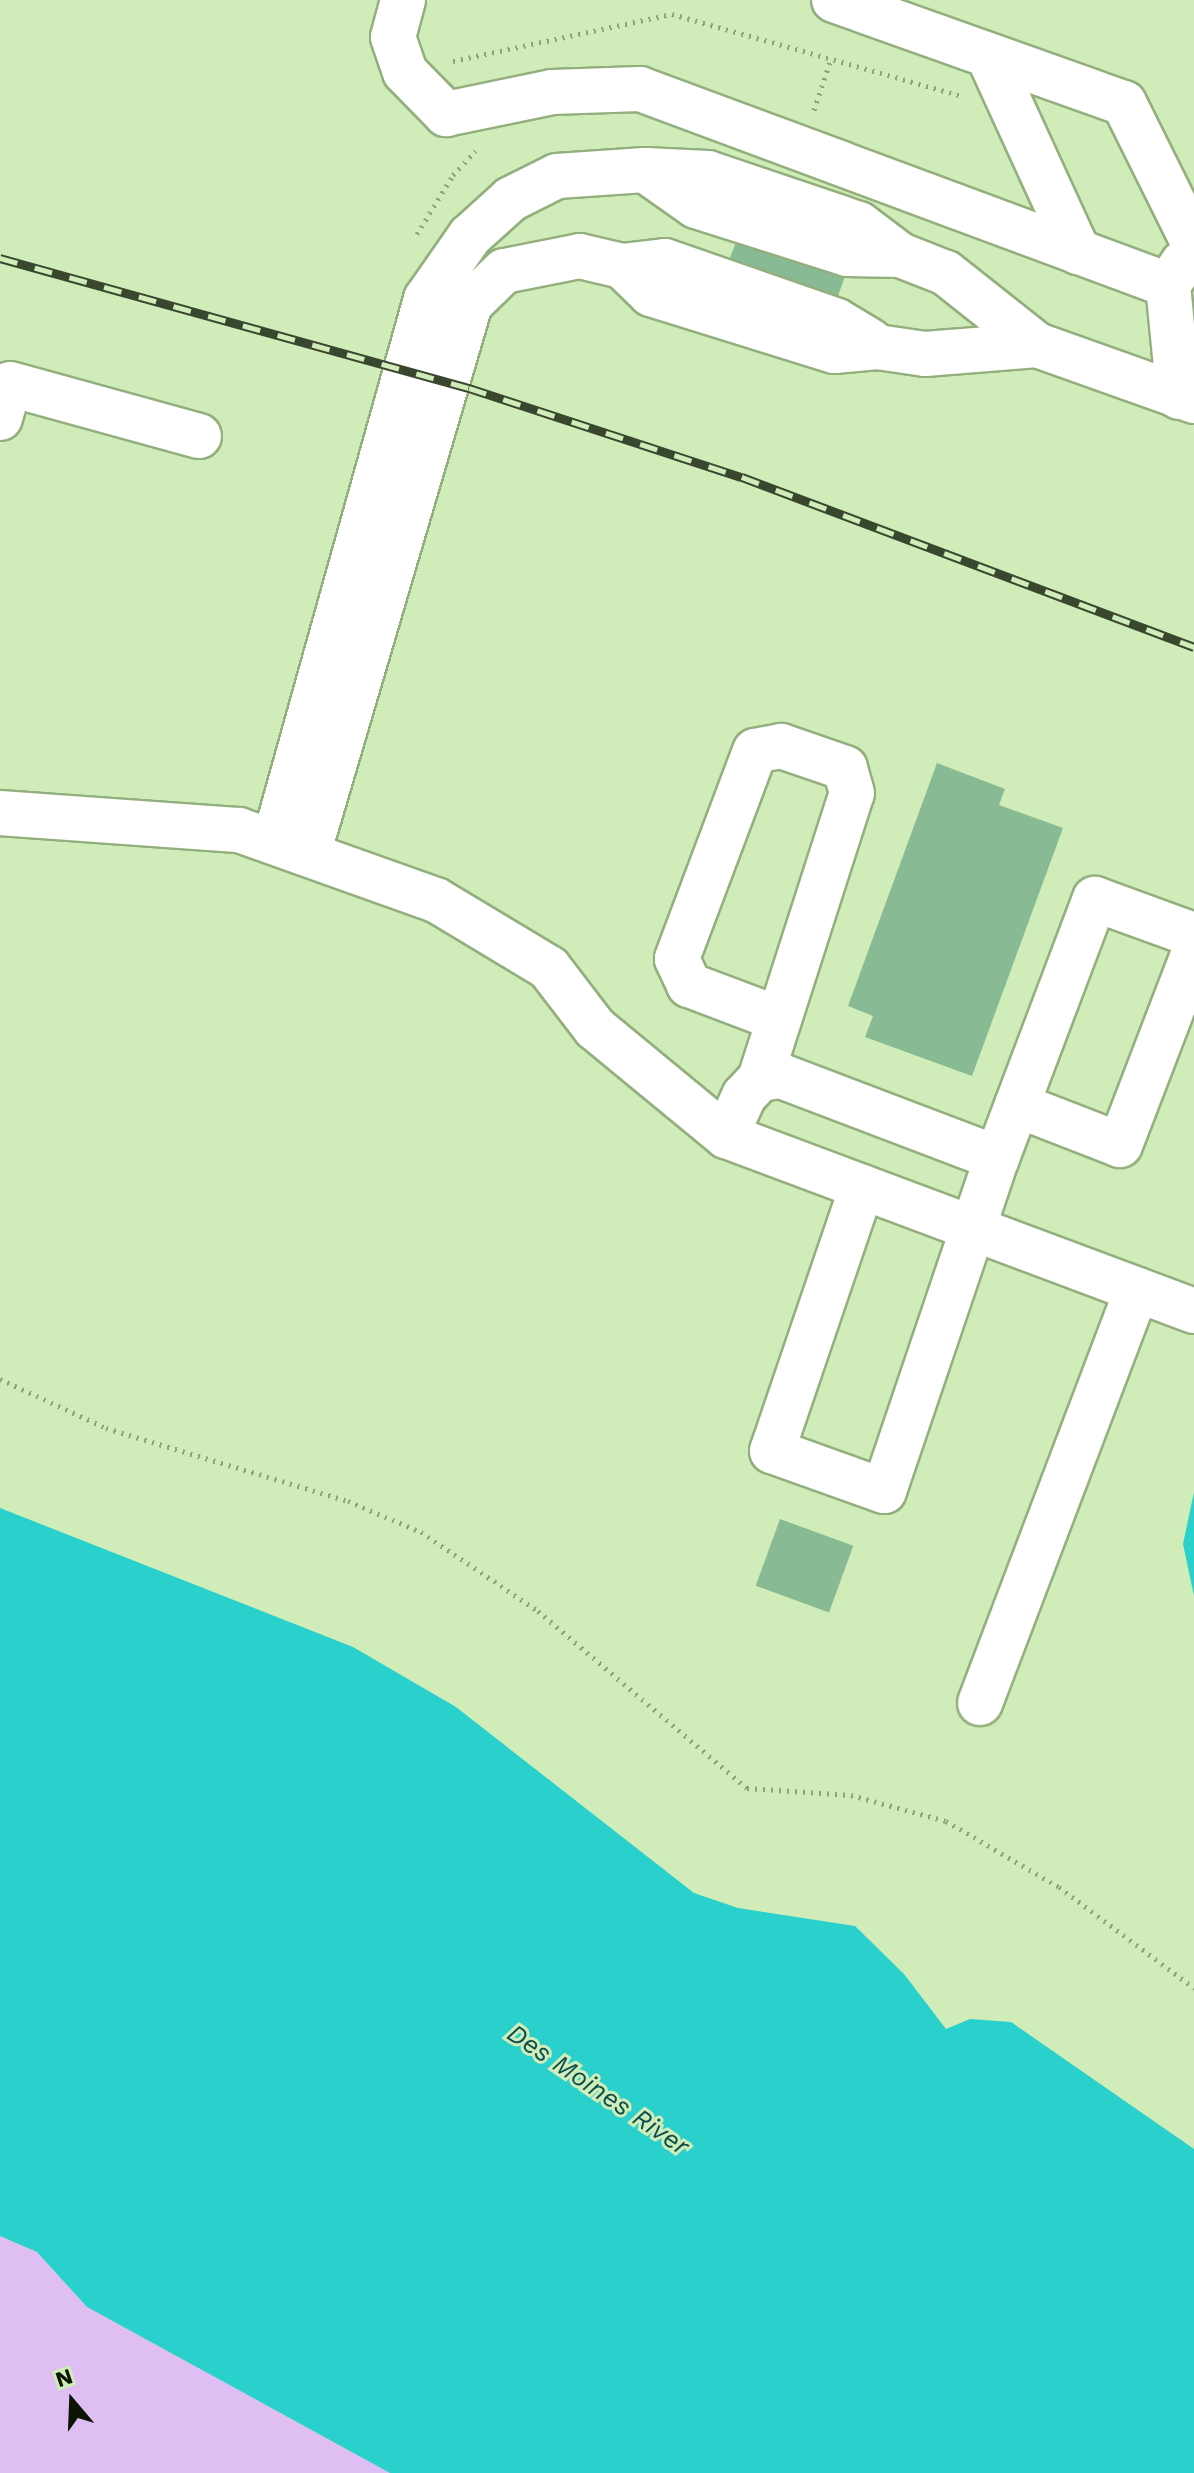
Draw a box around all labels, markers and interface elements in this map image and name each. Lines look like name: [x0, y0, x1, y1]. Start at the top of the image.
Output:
water label: Des Moines River: [501, 2018, 695, 2162]
north arrow: [32, 2361, 112, 2441]
text: N: [52, 2363, 76, 2392]

